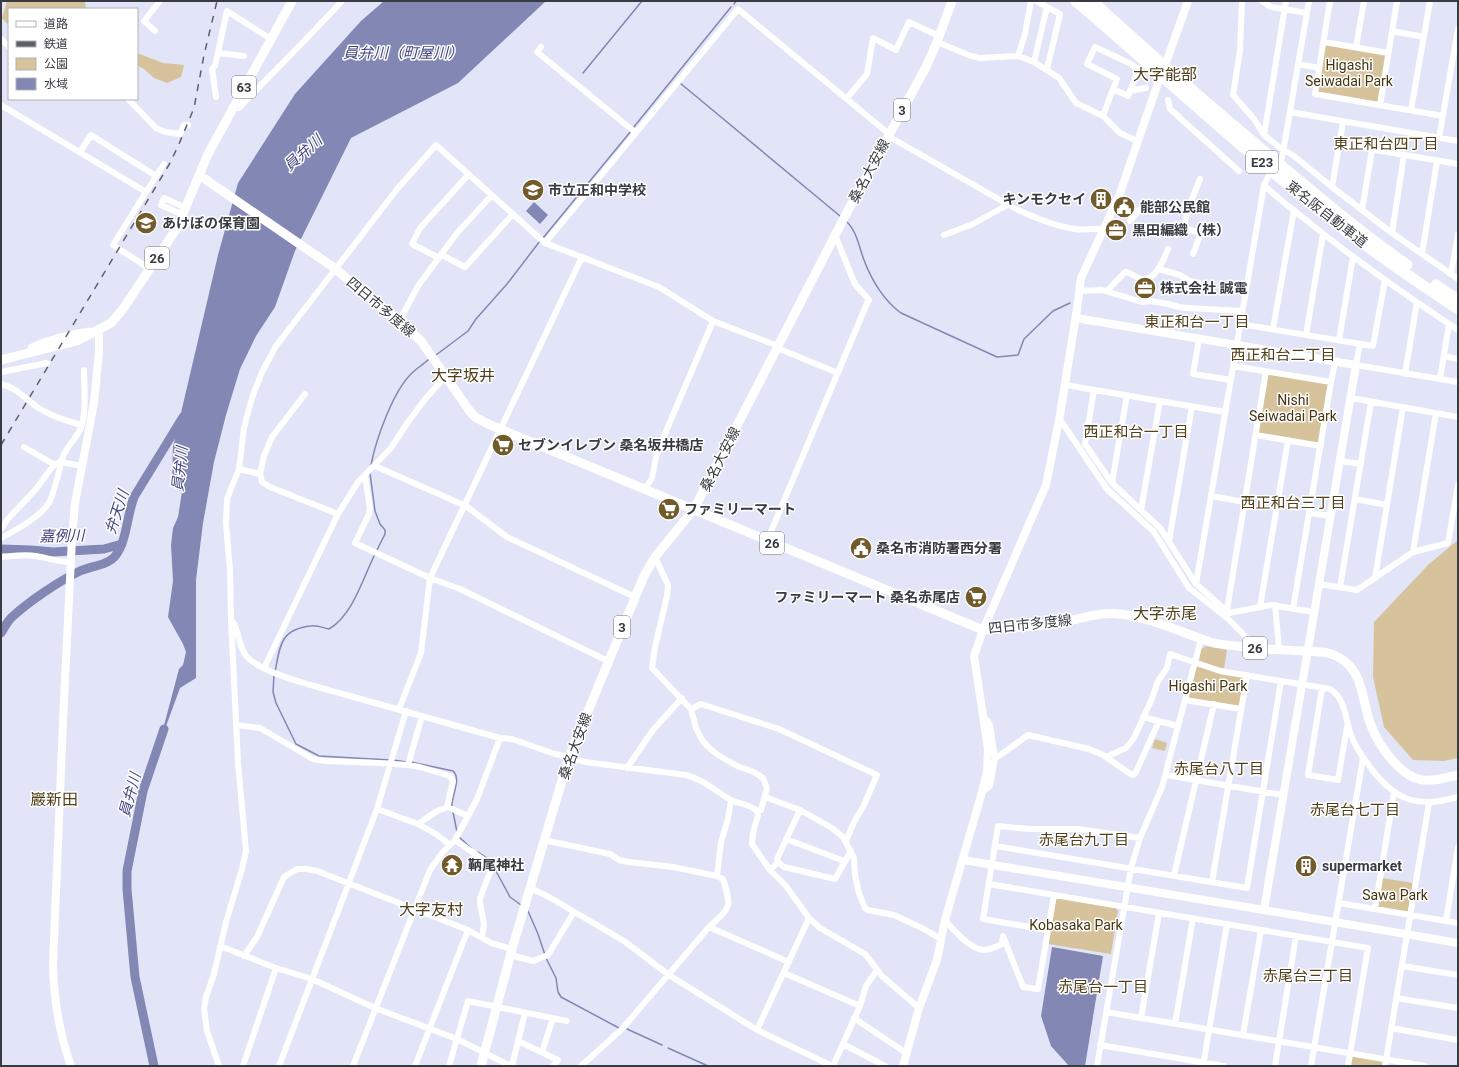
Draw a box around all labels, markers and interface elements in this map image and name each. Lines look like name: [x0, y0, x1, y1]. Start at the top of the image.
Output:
legend: [8, 8, 138, 100]
text: 道路: [44, 17, 68, 31]
text: 鉄道: [44, 37, 68, 51]
water label: 員弁川（町屋川）: [343, 44, 463, 62]
text: 公園: [44, 57, 68, 71]
park label: Higashi Seiwadai Park: [1305, 57, 1394, 89]
district label: 大字能部: [1133, 65, 1197, 84]
road number: 63: [232, 76, 256, 98]
text: 水域: [44, 77, 68, 91]
road number: 3: [894, 99, 910, 121]
water label: 員弁川: [280, 130, 327, 175]
district label: 東正和台四丁目: [1333, 135, 1439, 153]
street label: 桑名大安線: [846, 136, 892, 206]
road number: E23: [1246, 151, 1278, 173]
school or university icon: 市立正和中学校: [520, 177, 546, 203]
street label: 東名阪自動車道: [1283, 178, 1371, 250]
place label: 市立正和中学校: [548, 182, 646, 198]
building icon: キンモクセイ: [1088, 186, 1114, 212]
place label: キンモクセイ: [1002, 191, 1086, 207]
public building icon: 能部公民館: [1111, 194, 1137, 220]
place label: 能部公民館: [1140, 199, 1210, 215]
school or university icon: あけぼの保育園: [133, 210, 159, 236]
place label: あけぼの保育園: [162, 215, 260, 231]
office icon: 黒田編織（株）: [1103, 217, 1129, 243]
place label: 黒田編織（株）: [1132, 222, 1230, 238]
road number: 26: [145, 247, 169, 269]
street label: 四日市多度線: [344, 274, 418, 340]
office icon: 株式会社 誠電: [1132, 275, 1158, 301]
place label: 株式会社 誠電: [1160, 280, 1247, 296]
district label: 東正和台一丁目: [1144, 313, 1250, 331]
district label: 西正和台二丁目: [1230, 346, 1336, 364]
district label: 大字坂井: [431, 366, 495, 385]
park label: Nishi Seiwadai Park: [1249, 392, 1338, 424]
district label: 西正和台一丁目: [1083, 423, 1189, 441]
street label: 桑名大安線: [697, 424, 743, 494]
supermarket icon: セブンイレブン 桑名坂井橋店: [490, 432, 516, 458]
place label: セブンイレブン 桑名坂井橋店: [518, 437, 703, 453]
water label: 員弁川: [169, 444, 192, 492]
water label: 弁天川: [101, 486, 133, 536]
district label: 西正和台三丁目: [1240, 494, 1346, 512]
supermarket icon: ファミリーマート: [656, 496, 682, 522]
place label: ファミリーマート: [684, 501, 796, 517]
water label: 嘉例川: [39, 527, 87, 545]
road number: 26: [760, 532, 784, 554]
public building icon: 桑名市消防署西分署: [848, 535, 874, 561]
place label: 桑名市消防署西分署: [876, 540, 1002, 556]
supermarket icon: ファミリーマート 桑名赤尾店: [963, 584, 989, 610]
place label: ファミリーマート 桑名赤尾店: [775, 589, 960, 605]
district label: 大字赤尾: [1133, 604, 1197, 623]
street label: 四日市多度線: [987, 612, 1073, 636]
road number: 3: [614, 616, 630, 638]
road number: 26: [1243, 637, 1267, 659]
park label: Higashi Park: [1169, 678, 1248, 694]
street label: 桑名大安線: [556, 710, 594, 782]
district label: 赤尾台八丁目: [1174, 760, 1264, 778]
water label: 員弁川: [115, 769, 145, 819]
district label: 巖新田: [30, 790, 78, 809]
district label: 赤尾台七丁目: [1310, 801, 1400, 819]
district label: 赤尾台九丁目: [1039, 831, 1129, 849]
temple icon: 鞆尾神社: [439, 852, 465, 878]
building icon: supermarket: [1293, 853, 1319, 879]
place label: 鞆尾神社: [468, 857, 524, 873]
place label: supermarket: [1322, 858, 1402, 874]
park label: Sawa Park: [1362, 887, 1429, 903]
district label: 大字友村: [399, 900, 463, 919]
park label: Kobasaka Park: [1029, 917, 1124, 933]
district label: 赤尾台三丁目: [1263, 967, 1353, 985]
district label: 赤尾台一丁目: [1058, 978, 1148, 996]

